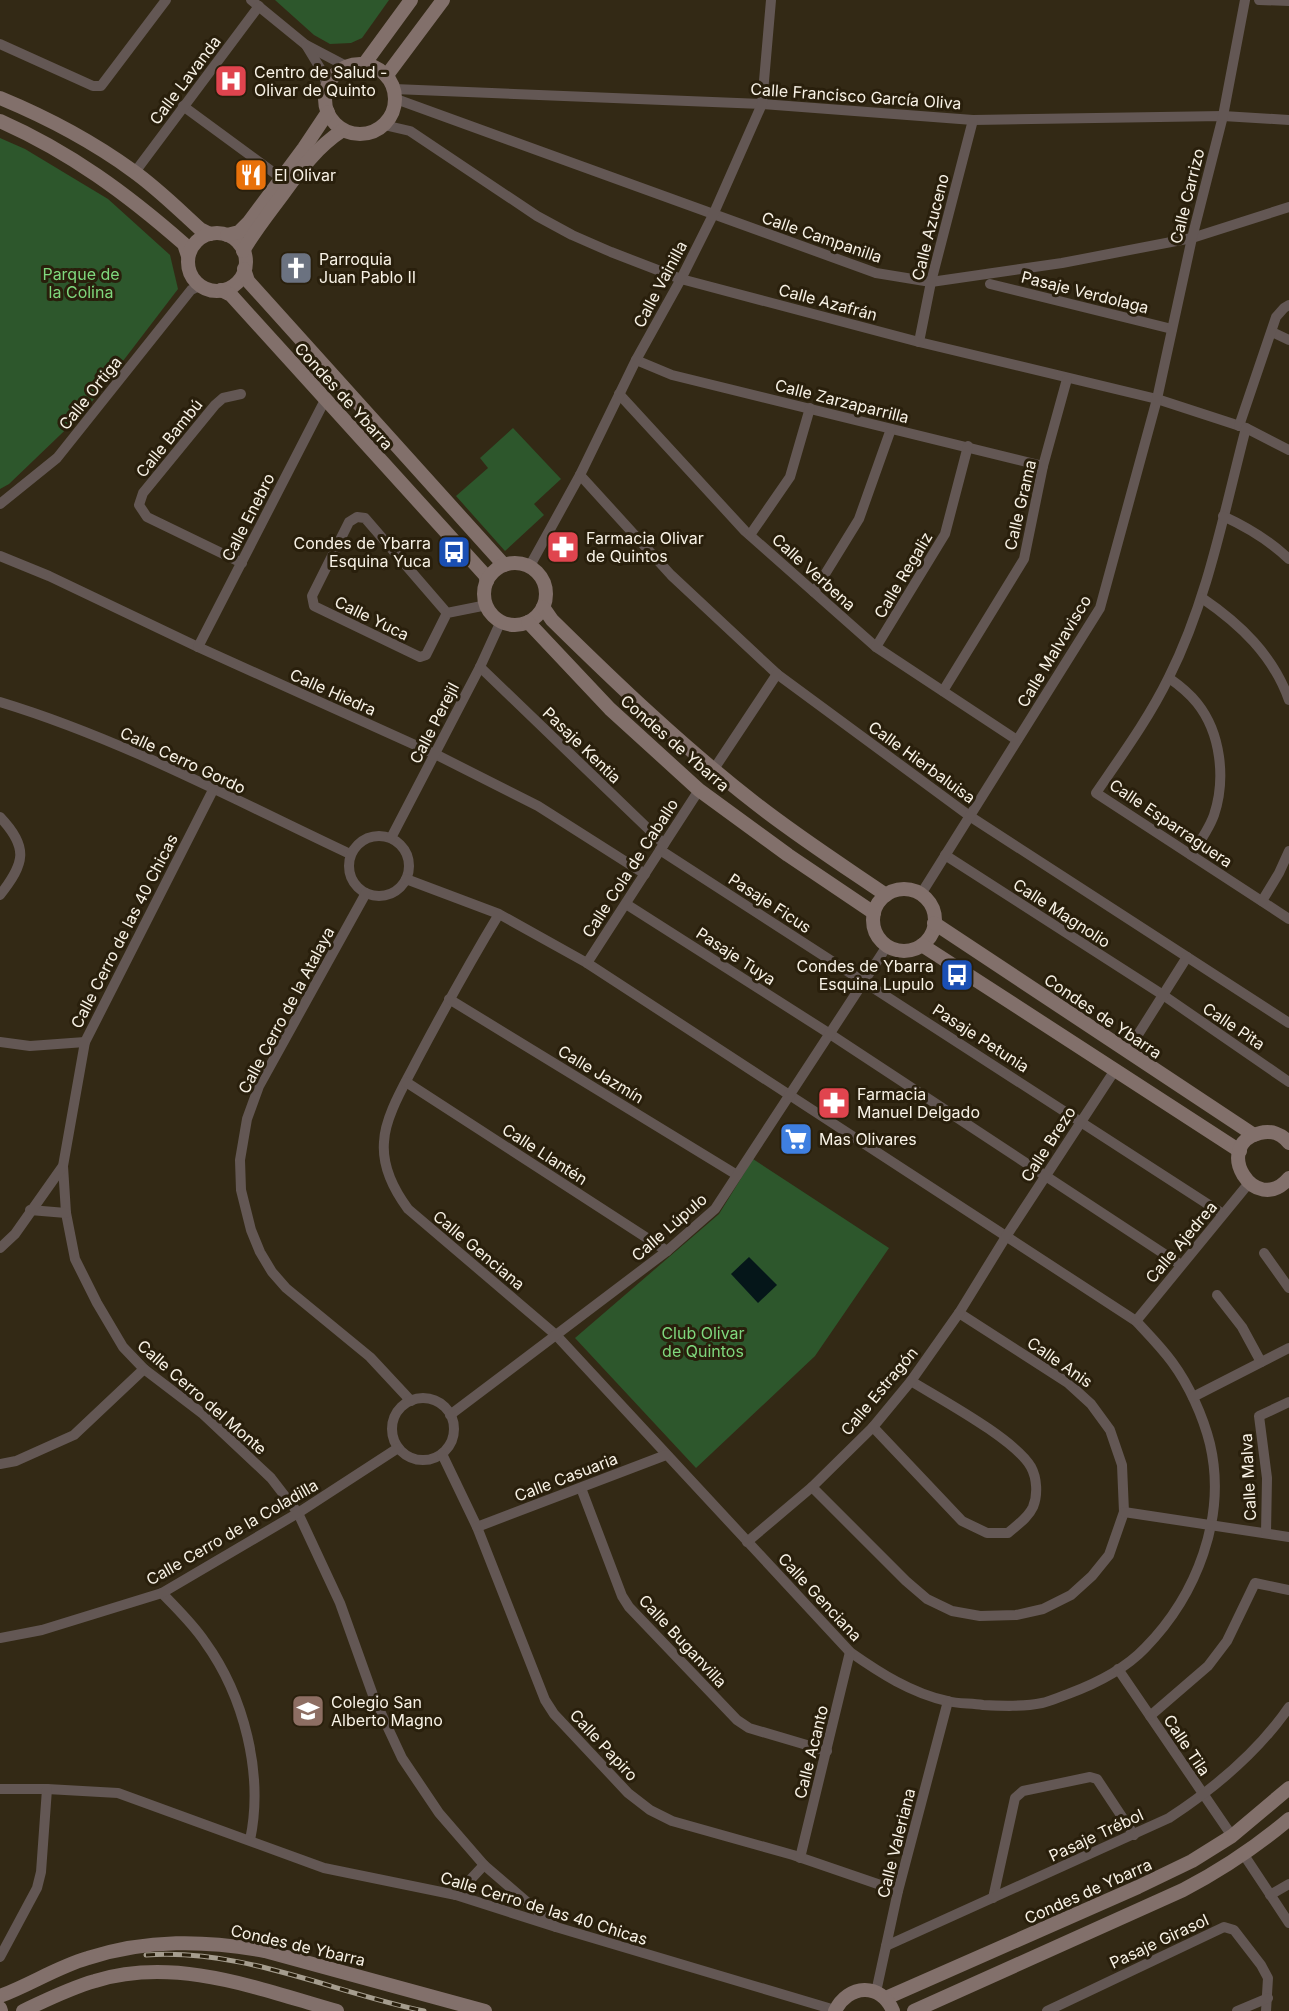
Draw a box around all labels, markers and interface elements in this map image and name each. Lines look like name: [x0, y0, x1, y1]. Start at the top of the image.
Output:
street label: Calle Lavanda: [145, 32, 225, 128]
place label: Centro de Salud - Olivar de Quinto: [254, 62, 387, 100]
hospital icon: Centro de Salud - Olivar de Quinto: [213, 63, 249, 99]
street label: Calle Francisco García Oliva: [750, 79, 962, 113]
street label: Calle Carrizo: [1165, 146, 1209, 246]
restaurant icon: El Olivar: [233, 157, 269, 193]
place label: El Olivar: [274, 165, 336, 185]
street label: Calle Azuceno: [907, 172, 953, 282]
street label: Calle Campanilla: [759, 207, 885, 267]
street label: Calle Vainilla: [629, 237, 691, 331]
place label: Parroquia Juan Pablo II: [319, 249, 416, 287]
church icon: Parroquia Juan Pablo II: [278, 250, 314, 286]
park label: Parque de la Colina: [42, 264, 120, 302]
street label: Pasaje Verdolaga: [1019, 266, 1151, 318]
street label: Calle Azafrán: [776, 279, 880, 325]
street label: Condes de Ybarra: [291, 338, 397, 454]
street label: Calle Ortiga: [54, 352, 126, 434]
street label: Calle Zarzaparrilla: [773, 375, 911, 427]
street label: Calle Bambú: [131, 395, 207, 481]
street label: Calle Grama: [1000, 458, 1040, 552]
street label: Calle Enebro: [217, 470, 279, 564]
place label: Farmacia Olivar de Quintos: [586, 528, 704, 566]
street label: Calle Regaliz: [869, 528, 937, 622]
pharmacy icon: Farmacia Olivar de Quintos: [545, 529, 581, 565]
street label: Calle Verbena: [768, 529, 860, 615]
place label: Condes de Ybarra Esquina Yuca: [293, 533, 431, 571]
bus stop icon: Condes de Ybarra Esquina Yuca: [436, 534, 472, 570]
street label: Calle Yuca: [332, 591, 412, 645]
street label: Calle Malvavisco: [1013, 591, 1095, 711]
street label: Calle Hiedra: [287, 664, 379, 720]
street label: Calle Perejil: [405, 679, 463, 767]
street label: Condes de Ybarra: [617, 690, 733, 796]
street label: Pasaje Kentia: [539, 703, 625, 787]
street label: Calle Hierbaluisa: [865, 717, 979, 807]
street label: Calle Cerro Gordo: [117, 722, 249, 798]
street label: Calle Esparraguera: [1106, 774, 1236, 872]
street label: Calle Cola de Caballo: [578, 795, 682, 941]
street label: Calle Cerro de las 40 Chicas: [66, 830, 182, 1032]
street label: Pasaje Ficus: [725, 869, 815, 937]
street label: Calle Magnolio: [1010, 874, 1114, 952]
street label: Calle Cerro de la Atalaya: [234, 923, 338, 1097]
street label: Pasaje Tuya: [692, 923, 780, 989]
place label: Condes de Ybarra Esquina Lupulo: [796, 956, 934, 994]
bus stop icon: Condes de Ybarra Esquina Lupulo: [939, 957, 975, 993]
street label: Condes de Ybarra: [1040, 969, 1166, 1063]
street label: Calle Pita: [1199, 998, 1269, 1054]
street label: Pasaje Petunia: [929, 999, 1033, 1077]
street label: Calle Jazmín: [554, 1041, 648, 1107]
place label: Farmacia Manuel Delgado: [857, 1084, 980, 1122]
pharmacy icon: Farmacia Manuel Delgado: [816, 1085, 852, 1121]
street label: Calle Brezo: [1016, 1103, 1080, 1185]
street label: Calle Llantén: [499, 1119, 591, 1189]
supermarket icon: Mas Olivares: [778, 1121, 814, 1157]
place label: Mas Olivares: [819, 1129, 917, 1149]
street label: Calle Lúpulo: [627, 1189, 711, 1265]
street label: Calle Ajedrea: [1141, 1197, 1221, 1287]
street label: Calle Genciana: [429, 1206, 529, 1294]
park label: Club Olivar de Quintos: [661, 1323, 745, 1361]
street label: Calle Anis: [1024, 1332, 1096, 1392]
street label: Calle Cerro del Monte: [133, 1335, 271, 1459]
street label: Calle Estragón: [836, 1343, 922, 1439]
street label: Calle Malva: [1236, 1433, 1260, 1521]
street label: Calle Casuaria: [512, 1448, 620, 1506]
street label: Calle Cerro de la Coladilla: [143, 1475, 321, 1589]
street label: Calle Genciana: [774, 1549, 866, 1645]
street label: Calle Buganvilla: [635, 1590, 731, 1692]
place label: Colegio San Alberto Magno: [331, 1692, 443, 1730]
school or university icon: Colegio San Alberto Magno: [290, 1693, 326, 1729]
street label: Calle Acanto: [790, 1703, 832, 1801]
street label: Calle Papiro: [566, 1705, 642, 1785]
street label: Calle Tila: [1159, 1711, 1215, 1779]
street label: Calle Valeriana: [873, 1786, 919, 1900]
street label: Pasaje Trébol: [1046, 1804, 1146, 1866]
street label: Condes de Ybarra: [1021, 1854, 1155, 1928]
street label: Calle Cerro de las 40 Chicas: [438, 1867, 650, 1949]
street label: Pasaje Girasol: [1106, 1909, 1212, 1973]
street label: Condes de Ybarra: [229, 1920, 367, 1970]

